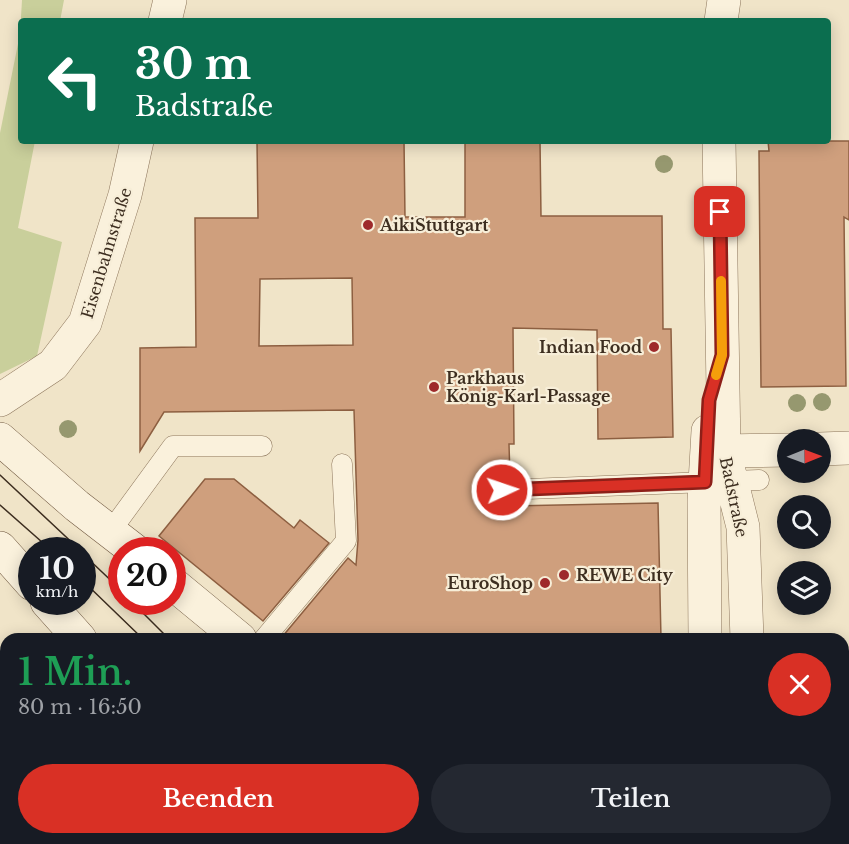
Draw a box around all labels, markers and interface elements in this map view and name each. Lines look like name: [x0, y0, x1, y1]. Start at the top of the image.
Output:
text: 30 m: [135, 38, 251, 90]
icon: left: [36, 42, 114, 120]
text: Badstraße: [135, 90, 273, 123]
street label: Eisenbahnstraße: [77, 185, 135, 321]
pin: [694, 186, 745, 237]
icon: arrive: [703, 195, 736, 228]
place label: AikiStuttgart: [379, 215, 489, 235]
marker: AikiStuttgart: [361, 218, 375, 232]
place label: Indian Food: [539, 337, 642, 357]
marker: Indian Food: [647, 340, 661, 354]
place label: Parkhaus König-Karl-Passage: [446, 368, 610, 406]
marker: Parkhaus König-Karl-Passage: [427, 380, 441, 394]
north arrow: [777, 429, 831, 483]
map controls: [777, 429, 831, 615]
street label: Badstraße: [716, 455, 752, 539]
position arrow: [470, 458, 534, 522]
button: search: [777, 495, 831, 549]
speed limit sign: 20: [108, 537, 186, 615]
text: 10: [39, 550, 75, 587]
button: layers: [777, 561, 831, 615]
place label: REWE City: [576, 565, 673, 585]
marker: REWE City: [557, 568, 571, 582]
place label: EuroShop: [447, 573, 533, 593]
marker: EuroShop: [538, 576, 552, 590]
text: km/h: [36, 582, 78, 601]
text: 1 Min.: [18, 650, 132, 695]
button: close: [768, 653, 831, 716]
text: 80 m · 16:50: [18, 695, 142, 719]
button: Beenden: [18, 764, 419, 833]
button: Teilen: [431, 764, 831, 833]

